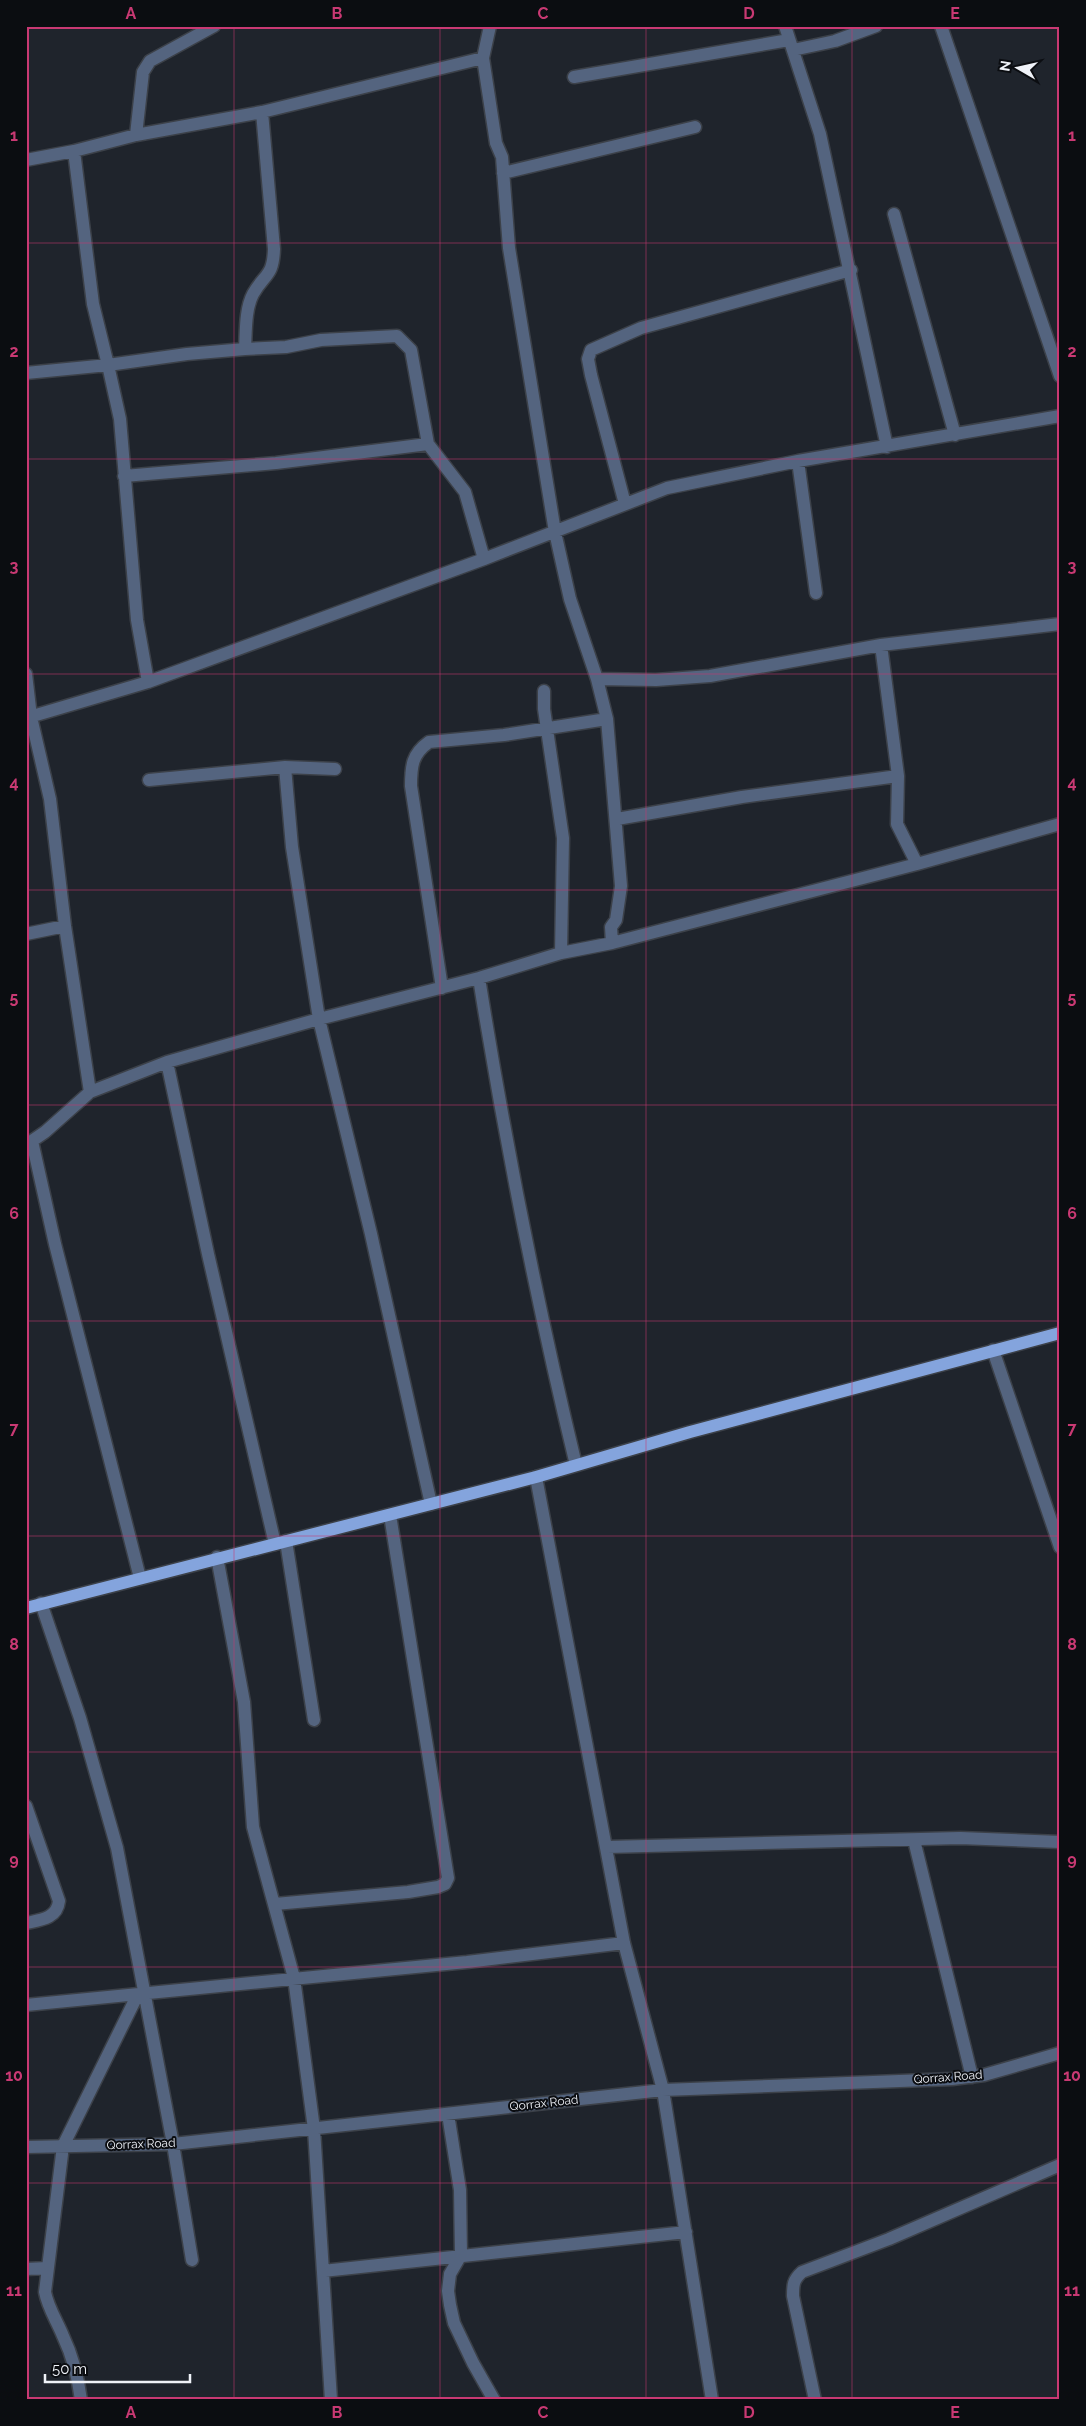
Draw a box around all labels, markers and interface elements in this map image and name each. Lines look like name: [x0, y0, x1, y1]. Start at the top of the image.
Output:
text: A: [126, 4, 137, 23]
text: B: [332, 4, 343, 23]
text: C: [538, 4, 549, 23]
text: D: [743, 4, 755, 23]
text: E: [950, 4, 960, 23]
north arrow: [994, 42, 1044, 92]
text: N: [996, 59, 1014, 72]
text: 1: [10, 126, 18, 145]
text: 1: [1068, 126, 1076, 145]
text: 2: [9, 342, 19, 361]
text: 2: [1067, 342, 1077, 361]
text: 3: [10, 557, 19, 576]
text: 3: [1068, 557, 1077, 576]
text: 4: [9, 773, 19, 792]
text: 4: [1067, 773, 1077, 792]
text: 5: [10, 988, 19, 1007]
text: 5: [1068, 988, 1077, 1007]
text: 6: [9, 1204, 19, 1223]
text: 6: [1067, 1204, 1077, 1223]
text: 7: [10, 1419, 19, 1438]
text: 7: [1068, 1419, 1077, 1438]
text: 8: [9, 1635, 19, 1654]
text: 8: [1067, 1635, 1077, 1654]
text: 9: [9, 1850, 19, 1869]
text: 9: [1067, 1850, 1077, 1869]
text: 10: [5, 2066, 23, 2085]
text: 10: [1063, 2066, 1081, 2085]
street label: Qorrax Road: [913, 2068, 983, 2086]
street label: Qorrax Road: [509, 2092, 579, 2114]
street label: Qorrax Road: [106, 2136, 176, 2152]
text: 11: [6, 2281, 22, 2300]
text: 11: [1064, 2281, 1080, 2300]
scale bar: [45, 2351, 190, 2383]
text: 50 m: [52, 2360, 87, 2378]
text: A: [126, 2403, 137, 2422]
text: B: [332, 2403, 343, 2422]
text: C: [538, 2403, 549, 2422]
text: D: [743, 2403, 755, 2422]
text: E: [950, 2403, 960, 2422]

